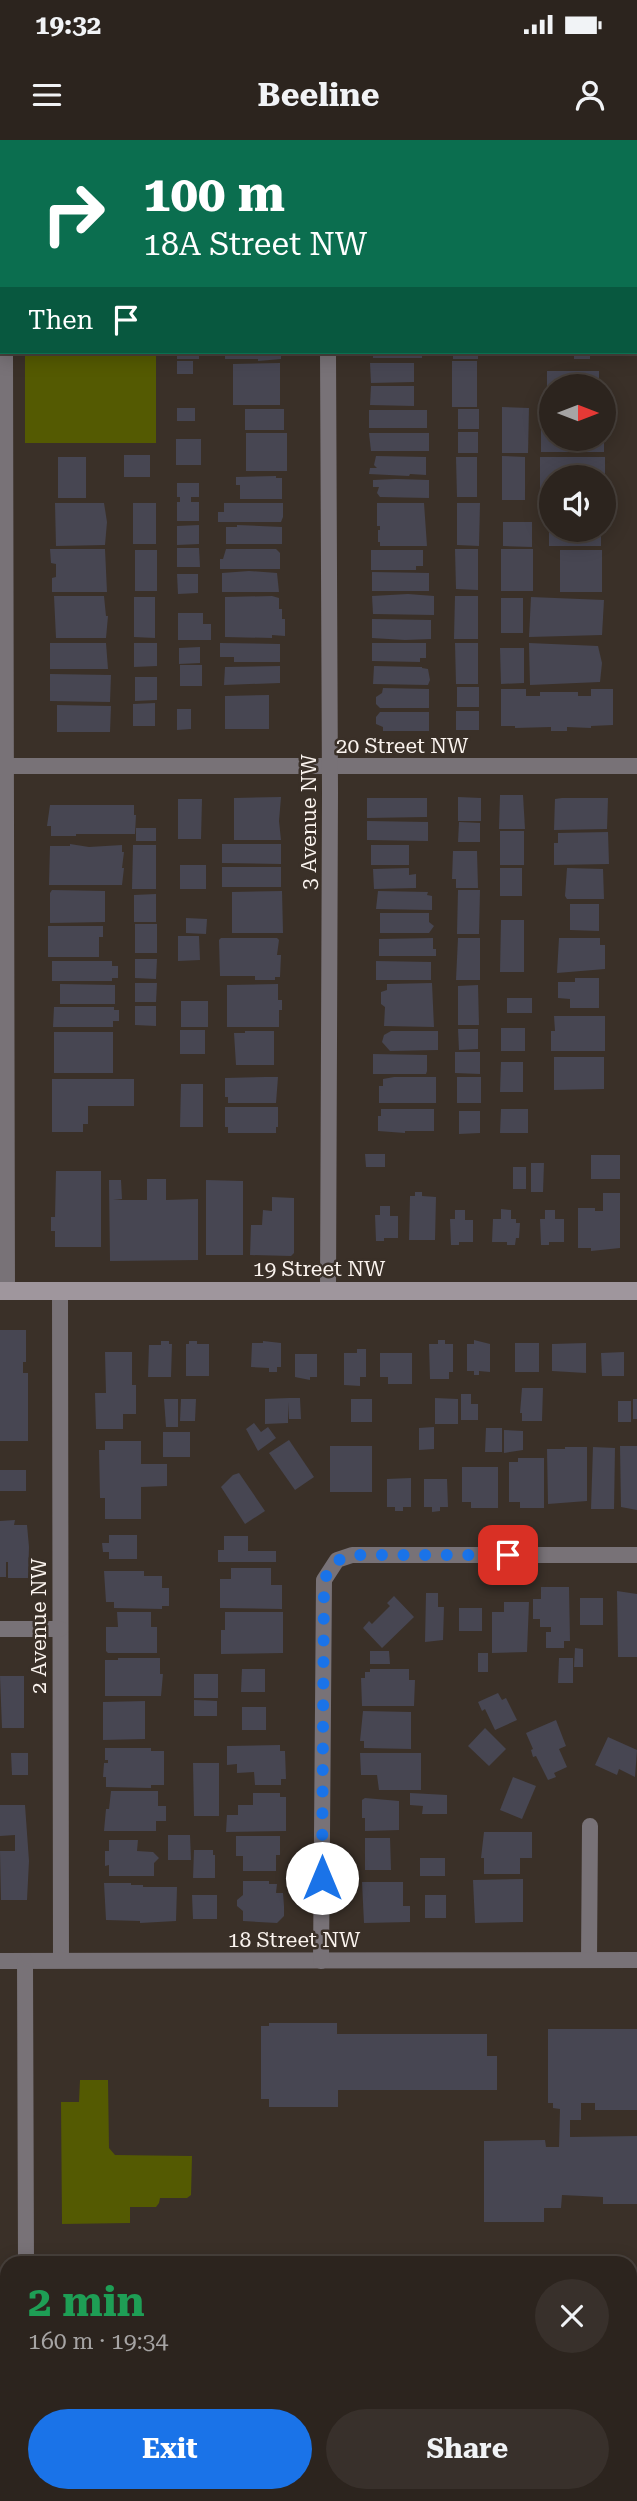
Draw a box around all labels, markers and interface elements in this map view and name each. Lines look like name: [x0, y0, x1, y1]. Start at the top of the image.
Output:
text: 19:32: [35, 10, 101, 40]
icon: menu: [28, 76, 66, 114]
text: Beeline: [257, 76, 380, 114]
icon: person: [571, 76, 609, 114]
text: 100 m: [143, 166, 285, 223]
icon: right: [28, 168, 119, 259]
text: 18A Street NW: [143, 225, 367, 263]
icon: arrive: [107, 301, 145, 339]
text: Then: [28, 305, 93, 335]
north arrow: [539, 374, 616, 452]
map controls: [539, 374, 616, 542]
button: sound: [539, 465, 616, 542]
street label: 20 Street NW: [336, 734, 469, 758]
street label: 3 Avenue NW: [297, 753, 321, 890]
street label: 19 Street NW: [253, 1257, 386, 1281]
pin: [478, 1525, 538, 1585]
icon: arrive: [489, 1536, 527, 1574]
street label: 2 Avenue NW: [27, 1557, 51, 1694]
position arrow: [285, 1841, 359, 1915]
street label: 18 Street NW: [228, 1928, 361, 1952]
text: 2 min: [28, 2277, 145, 2326]
button: close: [535, 2279, 609, 2353]
text: 160 m · 19:34: [28, 2328, 168, 2355]
button: Exit: [28, 2409, 312, 2489]
button: Share: [326, 2409, 609, 2489]

